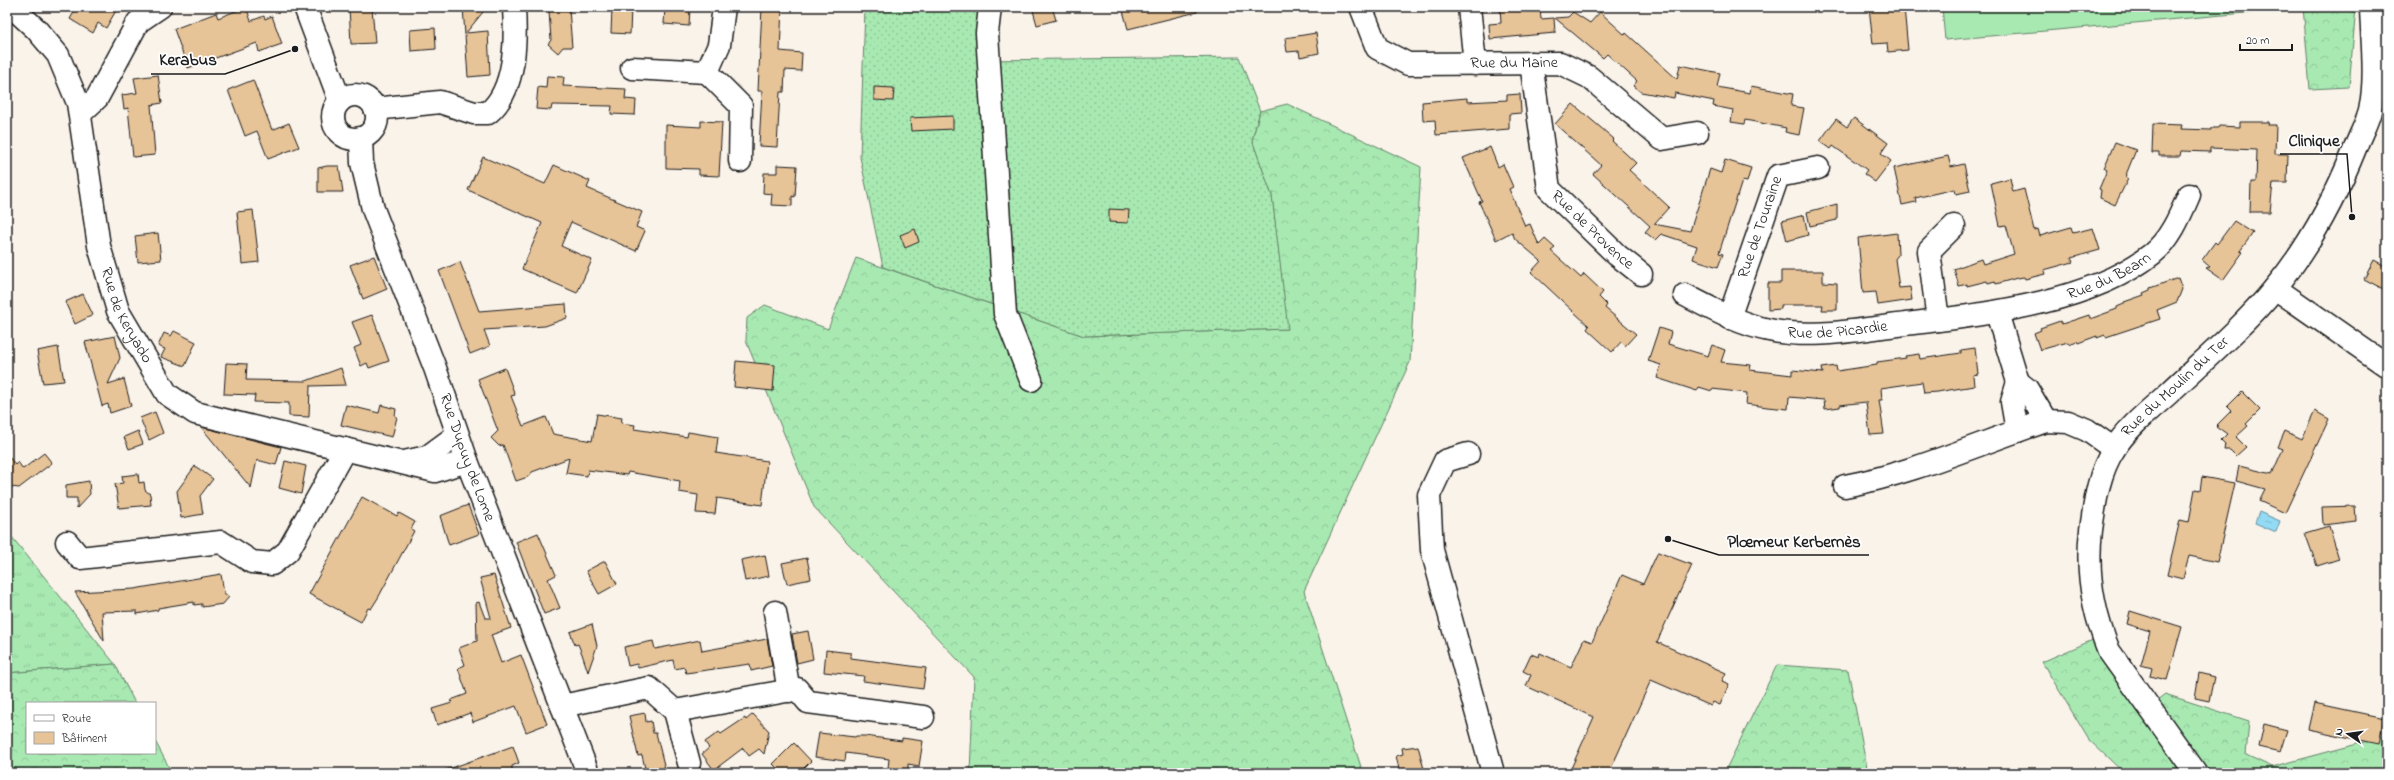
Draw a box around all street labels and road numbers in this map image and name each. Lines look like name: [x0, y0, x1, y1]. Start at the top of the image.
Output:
street label: Rue du Maine: [1470, 51, 1559, 76]
street label: Rue de Touraine: [1732, 172, 1789, 282]
street label: Rue de Provence: [1545, 185, 1640, 276]
street label: Rue du Bearn: [2064, 246, 2156, 307]
street label: Rue de Keryado: [94, 265, 158, 368]
street label: Rue de Picardie: [1786, 314, 1890, 346]
street label: Rue du Moulin du Ter: [2116, 331, 2235, 443]
street label: Rue Dupuy de Lome: [433, 390, 502, 526]

